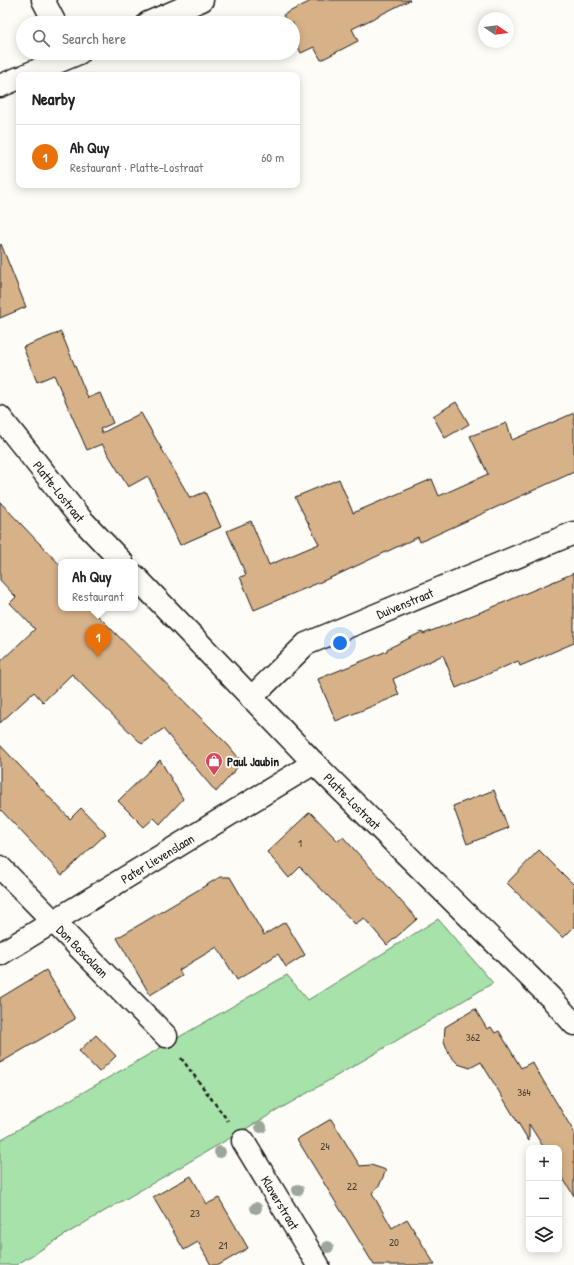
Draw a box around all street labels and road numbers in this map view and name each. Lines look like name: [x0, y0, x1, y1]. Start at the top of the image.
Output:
street label: Platte-Lostraat: [29, 457, 89, 526]
street label: Duivenstraat: [374, 583, 436, 623]
street label: Platte-Lostraat: [320, 769, 385, 834]
street label: Pater Lievenslaan: [117, 829, 197, 888]
street label: Don Boscolaan: [53, 921, 113, 981]
street label: Klaverstraat: [257, 1172, 304, 1233]

